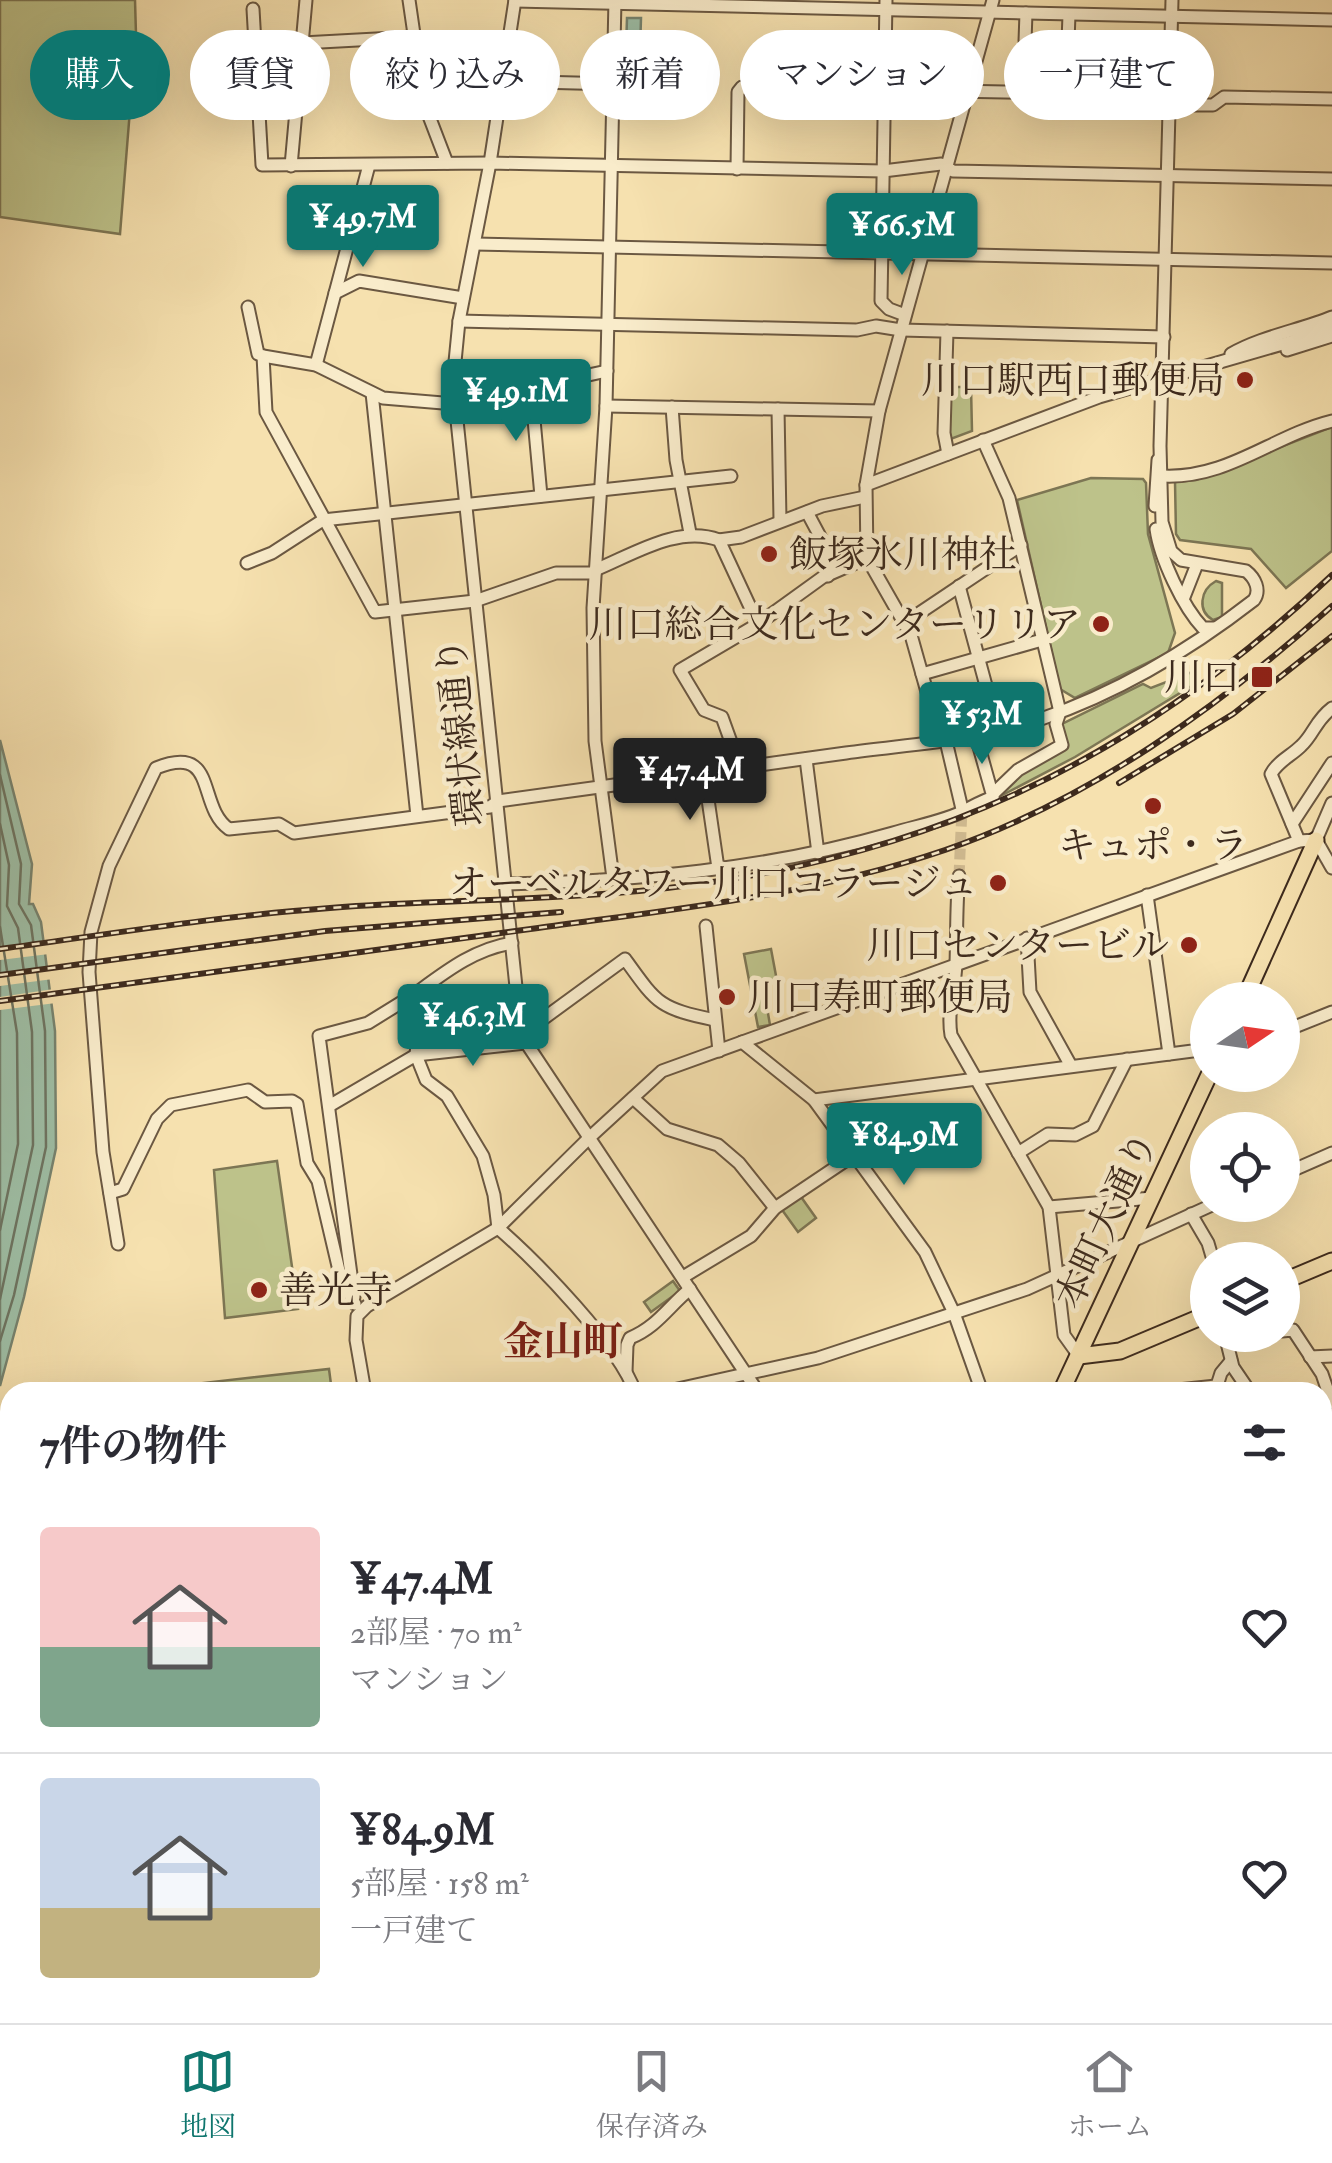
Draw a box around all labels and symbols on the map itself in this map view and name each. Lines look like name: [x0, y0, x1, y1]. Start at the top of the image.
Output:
pin: ¥49.7M: [282, 185, 444, 270]
pin: ¥66.5M: [821, 193, 983, 278]
place label: 川口駅西口郵便局: [921, 357, 1225, 405]
pin: ¥49.1M: [435, 359, 597, 444]
marker: 川口駅西口郵便局: [1234, 369, 1256, 391]
place label: 飯塚氷川神社: [789, 531, 1017, 579]
marker: 飯塚氷川神社: [758, 543, 780, 565]
place label: 川口総合文化センターリリア: [589, 601, 1081, 649]
marker: 川口総合文化センターリリア: [1090, 613, 1112, 635]
street label: 環状線通り: [427, 635, 495, 829]
place label: 川口: [1164, 654, 1240, 702]
marker: 川口: [1249, 664, 1275, 690]
pin: ¥53M: [923, 682, 1041, 767]
pin: ¥47.4M: [609, 738, 771, 823]
marker: キュポ・ラ: [1142, 795, 1164, 817]
place label: キュポ・ラ: [1058, 822, 1248, 870]
place label: オーベルタワー川口コラージュ: [449, 860, 978, 908]
marker: オーベルタワー川口コラージュ: [987, 872, 1009, 894]
place label: 川口センタービル: [867, 922, 1169, 970]
marker: 川口センタービル: [1178, 934, 1200, 956]
place label: 川口寿町郵便局: [747, 974, 1013, 1022]
north arrow: [1190, 982, 1300, 1092]
pin: ¥46.3M: [392, 984, 554, 1069]
marker: 川口寿町郵便局: [716, 986, 738, 1008]
pin: ¥84.9M: [823, 1103, 985, 1188]
street label: 本町大通り: [1045, 1124, 1169, 1317]
place label: 善光寺: [279, 1267, 393, 1315]
marker: 善光寺: [248, 1279, 270, 1301]
district label: 金山町: [503, 1317, 623, 1368]

